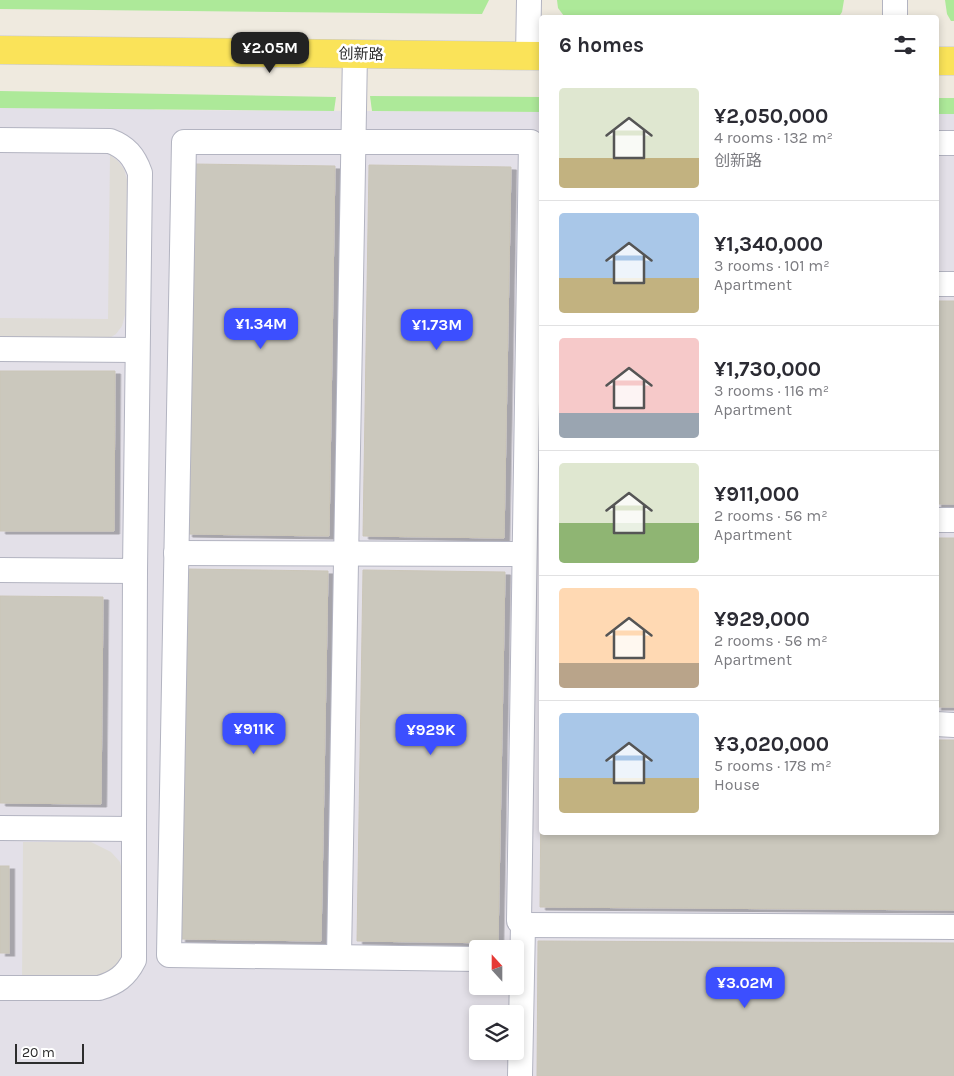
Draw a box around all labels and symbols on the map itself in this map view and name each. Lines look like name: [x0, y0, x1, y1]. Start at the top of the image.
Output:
pin: ¥2.05M: [229, 32, 311, 74]
street label: 创新路: [338, 45, 384, 63]
pin: ¥1.34M: [220, 308, 302, 350]
pin: ¥1.73M: [396, 308, 478, 351]
pin: ¥911K: [219, 712, 289, 755]
pin: ¥929K: [396, 714, 466, 756]
north arrow: [469, 940, 524, 995]
pin: ¥3.02M: [704, 966, 786, 1009]
scale bar: [15, 1041, 84, 1064]

